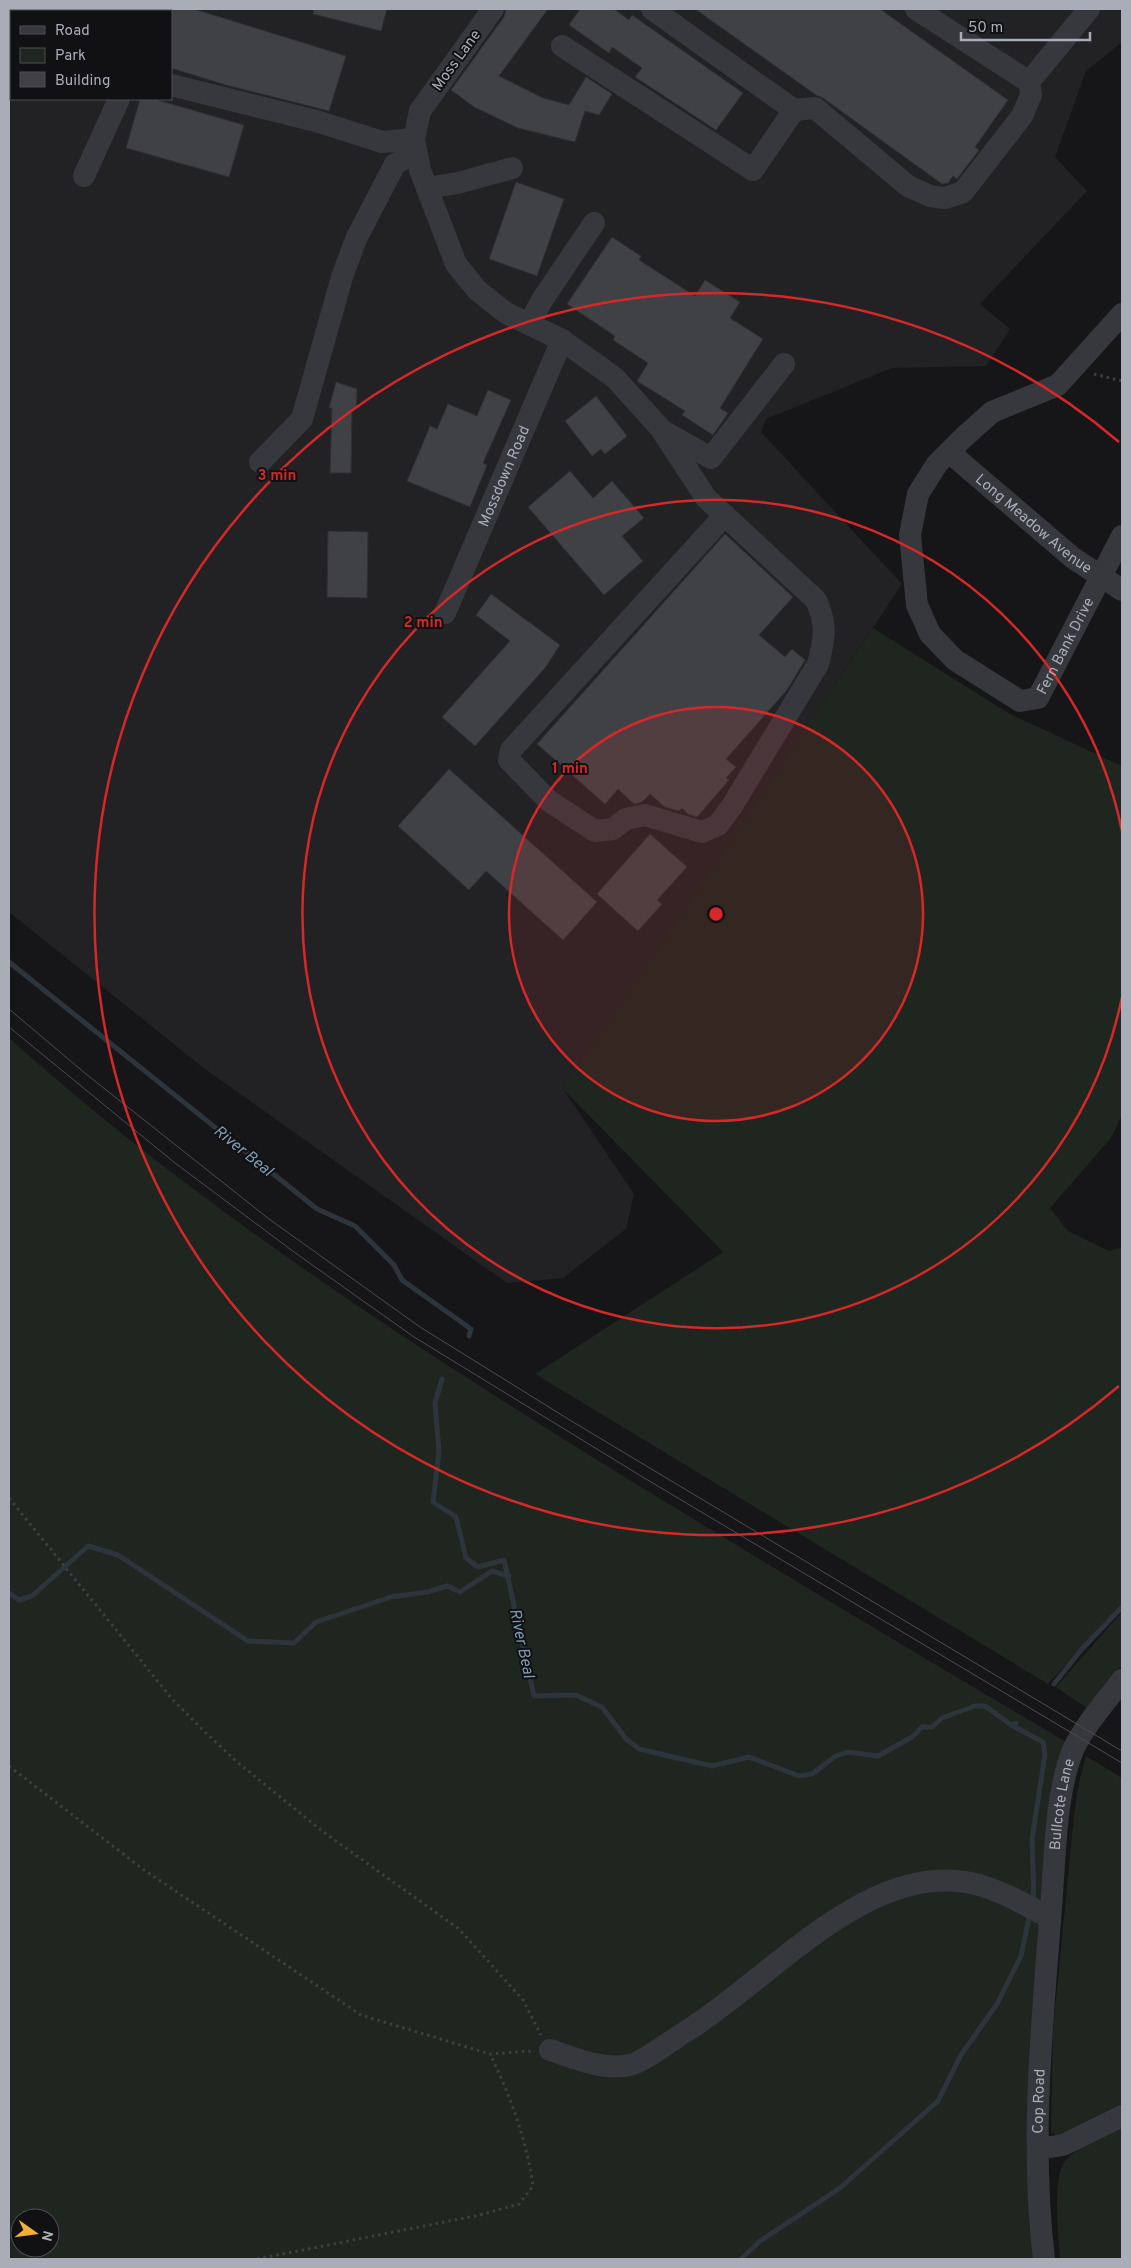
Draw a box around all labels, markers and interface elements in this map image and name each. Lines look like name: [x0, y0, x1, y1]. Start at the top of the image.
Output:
legend: [10, 10, 172, 100]
scale bar: [961, 10, 1090, 42]
text: 50 m: [968, 19, 1003, 38]
text: Road: [55, 22, 90, 41]
street label: Moss Lane: [429, 27, 486, 95]
text: Park: [55, 47, 86, 66]
text: Building: [55, 72, 110, 91]
street label: Mossdown Road: [475, 423, 535, 530]
text: 3 min: [257, 467, 297, 486]
street label: Long Meadow Avenue: [971, 471, 1095, 579]
street label: Fern Bank Drive: [1033, 595, 1099, 698]
text: 2 min: [403, 614, 443, 633]
text: 1 min: [552, 760, 588, 779]
centre of rings: [707, 905, 725, 923]
water label: River Beal: [209, 1122, 277, 1182]
water label: River Beal: [504, 1607, 538, 1681]
street label: Bullcote Lane: [1047, 1757, 1080, 1851]
street label: Cop Road: [1030, 2068, 1051, 2134]
north arrow: [10, 2208, 60, 2258]
text: N: [37, 2229, 56, 2243]

